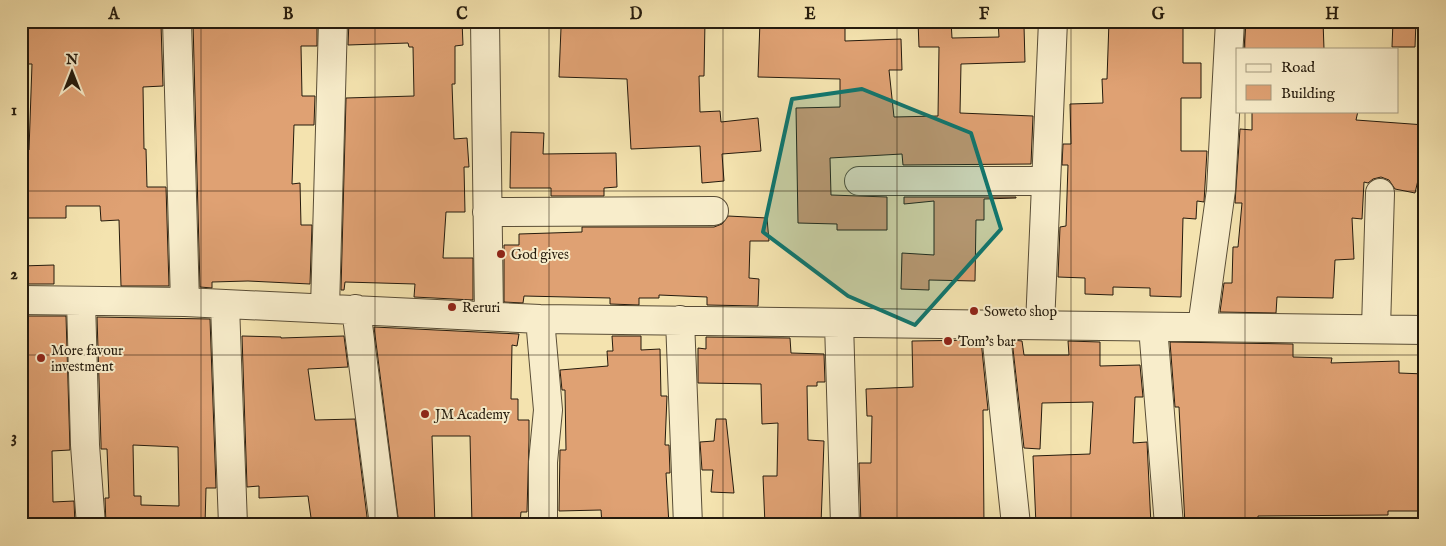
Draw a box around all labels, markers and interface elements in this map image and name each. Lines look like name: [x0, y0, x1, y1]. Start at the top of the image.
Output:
text: A: [108, 5, 121, 25]
text: B: [283, 5, 294, 25]
text: C: [456, 5, 468, 25]
text: D: [630, 5, 643, 25]
text: E: [804, 5, 816, 25]
text: F: [979, 5, 990, 25]
text: G: [1152, 5, 1165, 25]
text: H: [1325, 5, 1339, 25]
north arrow: [48, 48, 98, 98]
legend: [1236, 48, 1398, 112]
text: N: [65, 51, 78, 69]
text: Road: [1281, 58, 1316, 77]
text: Building: [1281, 84, 1336, 103]
text: 1: [11, 101, 17, 121]
place label: God gives: [511, 246, 569, 264]
marker: God gives: [495, 248, 507, 260]
text: 2: [10, 265, 18, 285]
place label: Reruri: [462, 299, 501, 317]
marker: Reruri: [446, 301, 458, 313]
place label: Soweto shop: [984, 303, 1057, 321]
marker: Soweto shop: [968, 305, 980, 317]
place label: Tom's bar: [958, 333, 1016, 351]
marker: Tom's bar: [942, 335, 954, 347]
place label: More favour investment: [51, 342, 123, 376]
marker: More favour investment: [35, 352, 47, 364]
place label: JM Academy: [433, 406, 510, 424]
marker: JM Academy: [419, 408, 431, 420]
text: 3: [11, 428, 17, 448]

